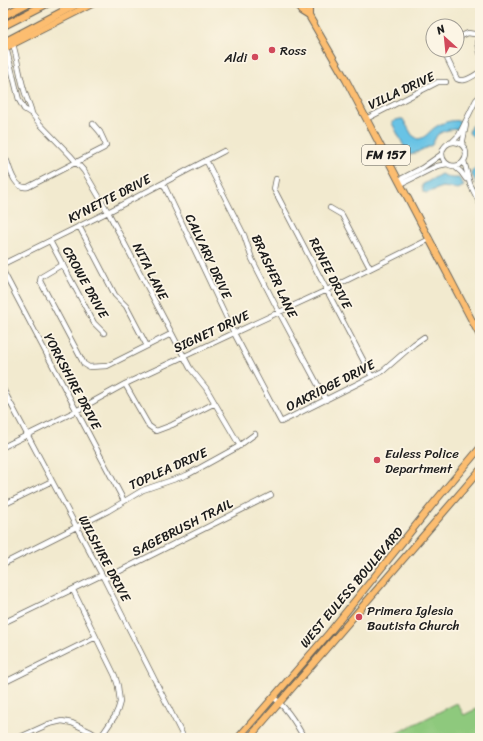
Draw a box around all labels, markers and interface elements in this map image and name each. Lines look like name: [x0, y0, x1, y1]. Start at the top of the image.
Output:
north arrow: [425, 18, 465, 58]
text: N: [432, 19, 449, 40]
place label: Ross: [280, 39, 306, 62]
marker: Ross: [267, 45, 277, 55]
place label: Aldi: [223, 46, 247, 69]
marker: Aldi: [250, 52, 260, 62]
street label: VILLA DRIVE: [364, 65, 439, 116]
road number: FM 157: [362, 145, 410, 165]
street label: KYNETTE DRIVE: [64, 167, 156, 229]
street label: CALVARY DRIVE: [179, 210, 239, 303]
street label: BRASHER LANE: [245, 231, 304, 323]
street label: RENEE DRIVE: [303, 233, 359, 314]
street label: NITA LANE: [126, 238, 175, 305]
street label: CROWE DRIVE: [56, 242, 115, 323]
street label: SIGNET DRIVE: [169, 303, 254, 359]
street label: YORKSHIRE DRIVE: [37, 329, 108, 434]
street label: OAKRIDGE DRIVE: [282, 353, 380, 418]
street label: TOPLEA DRIVE: [125, 441, 212, 496]
place label: Euless Police Department: [385, 442, 459, 480]
marker: Euless Police Department: [372, 455, 382, 465]
street label: SAGEBRUSH TRAIL: [128, 492, 237, 563]
street label: WILSHIRE DRIVE: [72, 511, 138, 607]
street label: WEST EULESS BOULEVARD: [294, 521, 409, 653]
place label: Primera Iglesia Bautista Church: [367, 599, 460, 637]
marker: Primera Iglesia Bautista Church: [354, 612, 364, 622]

